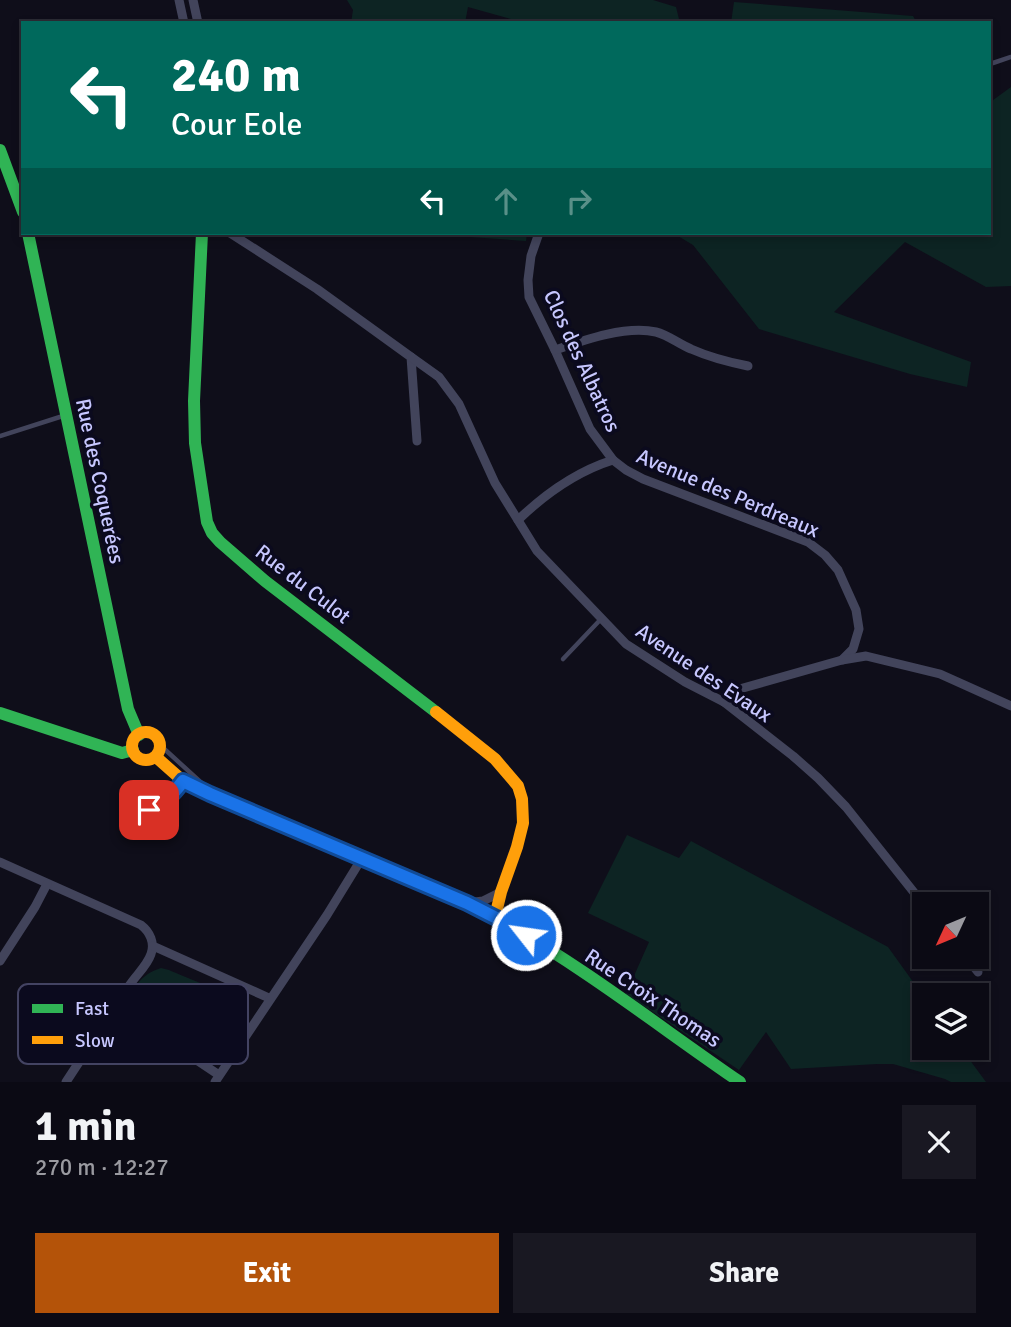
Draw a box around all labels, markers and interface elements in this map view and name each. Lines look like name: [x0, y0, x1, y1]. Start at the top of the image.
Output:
text: 240 m: [171, 45, 301, 105]
icon: left: [56, 49, 147, 140]
text: Cour Eole: [171, 105, 303, 144]
icon: left: [414, 182, 452, 220]
icon: ahead: [487, 182, 525, 220]
icon: right: [560, 182, 598, 220]
street label: Clos des Albatros: [538, 286, 626, 436]
street label: Rue des Coquerées: [70, 396, 130, 566]
street label: Avenue des Perdreaux: [633, 443, 824, 543]
street label: Rue du Culot: [250, 539, 356, 629]
street label: Avenue des Evaux: [631, 618, 777, 728]
pin: [119, 780, 179, 840]
icon: arrive: [130, 791, 168, 829]
north arrow: [912, 892, 989, 970]
map controls: [912, 892, 989, 1060]
position arrow: [489, 898, 563, 972]
street label: Rue Croix Thomas: [580, 943, 726, 1053]
button: layers: [912, 983, 989, 1060]
legend: [18, 984, 248, 1064]
text: Fast: [75, 997, 109, 1021]
text: Slow: [75, 1029, 115, 1053]
text: 1 min: [35, 1101, 136, 1152]
button: close: [902, 1105, 976, 1179]
text: 270 m · 12:27: [35, 1153, 169, 1182]
button: Exit: [35, 1233, 499, 1313]
button: Share: [513, 1233, 976, 1313]

